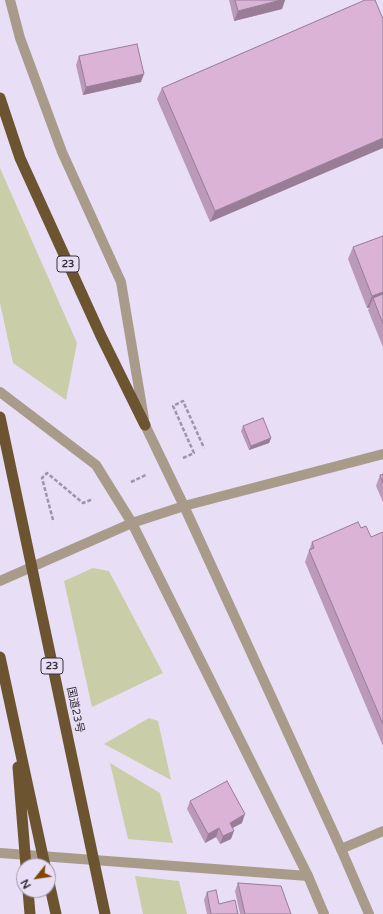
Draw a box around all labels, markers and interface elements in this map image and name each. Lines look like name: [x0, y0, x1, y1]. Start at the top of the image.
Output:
road number: 23: [57, 256, 79, 272]
road number: 23: [41, 658, 63, 674]
street label: 国道23号: [64, 686, 86, 734]
north arrow: [16, 858, 56, 898]
text: N: [18, 877, 34, 891]

